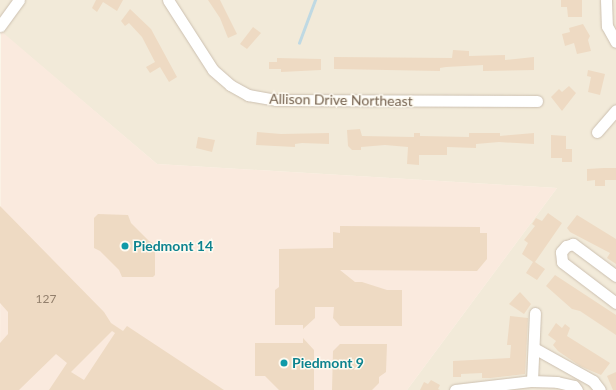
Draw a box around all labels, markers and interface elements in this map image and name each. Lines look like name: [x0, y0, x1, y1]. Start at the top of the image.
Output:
street label: Allison Drive Northeast: [269, 90, 413, 110]
place label: Piedmont 14: [133, 238, 213, 254]
marker: Piedmont 14: [120, 241, 130, 251]
house number: 127: [36, 292, 56, 306]
place label: Piedmont 9: [292, 355, 364, 371]
marker: Piedmont 9: [279, 358, 289, 368]

